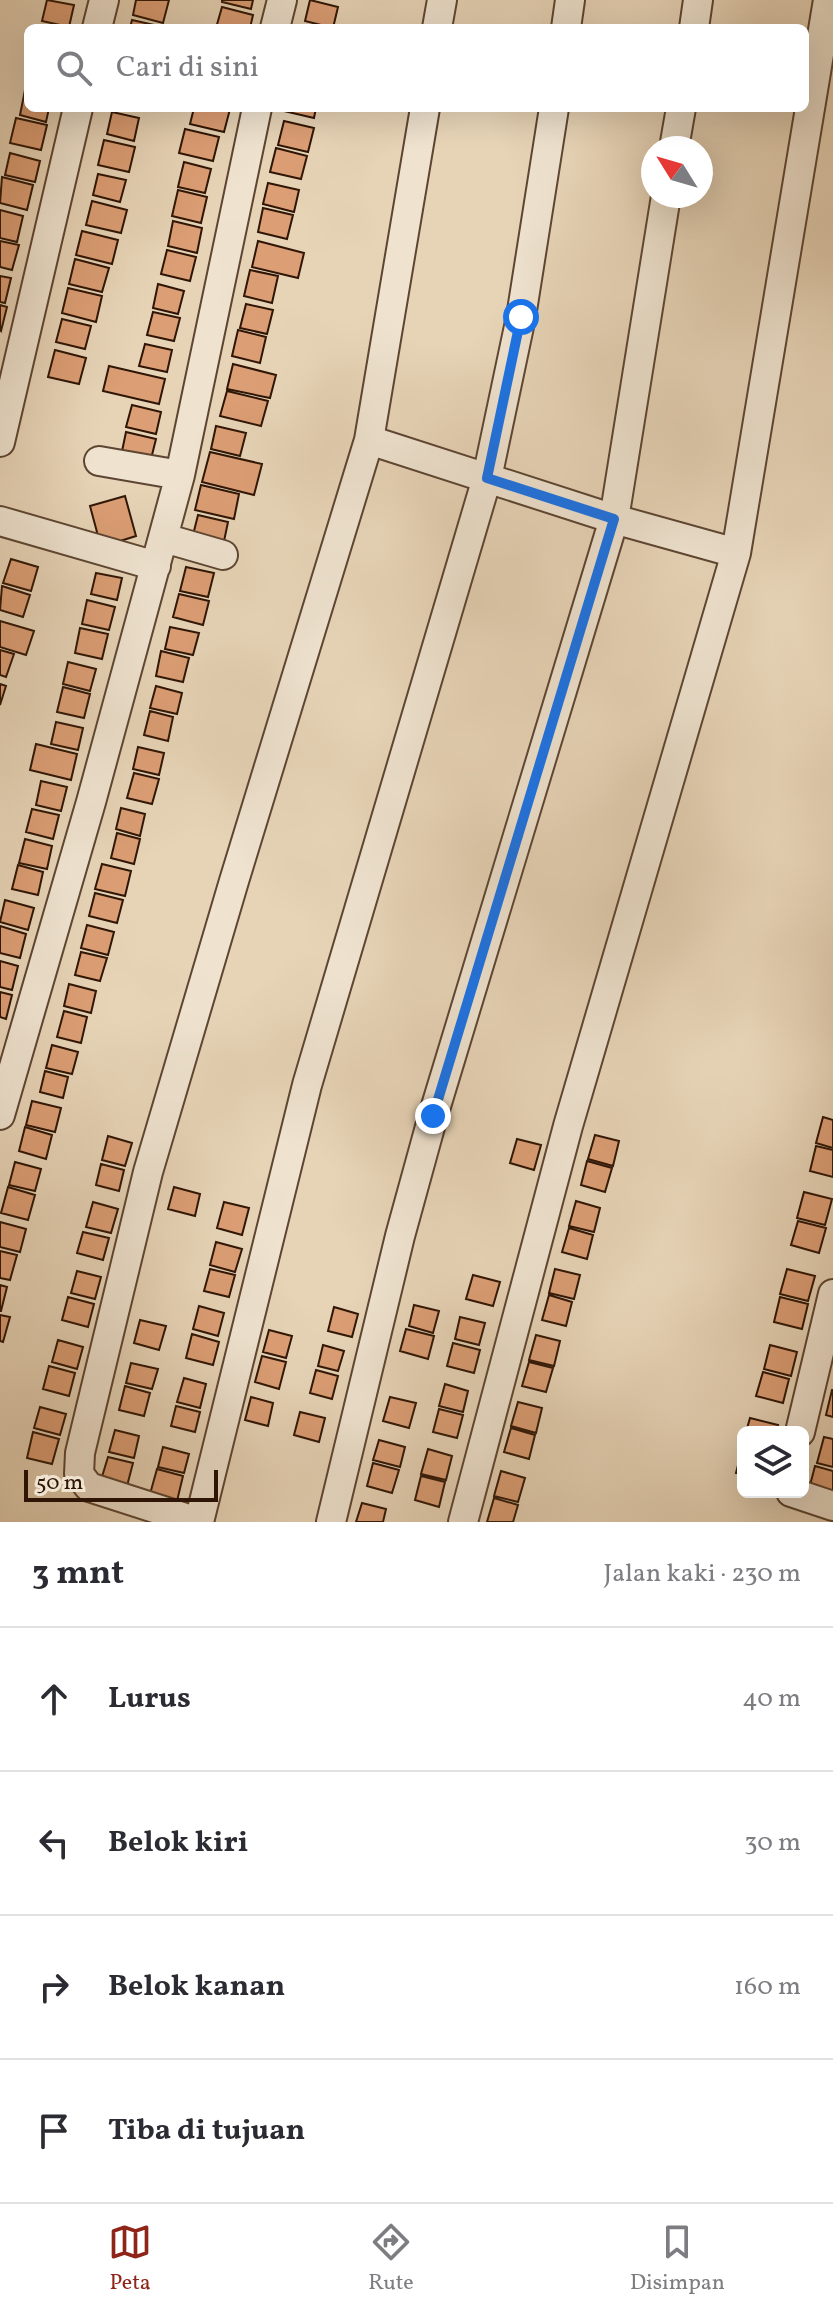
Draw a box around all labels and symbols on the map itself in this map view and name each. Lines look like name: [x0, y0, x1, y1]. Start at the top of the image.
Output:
north arrow: [641, 136, 713, 208]
route start: [503, 299, 539, 335]
route end: [415, 1098, 451, 1134]
scale bar: [24, 1466, 218, 1502]

